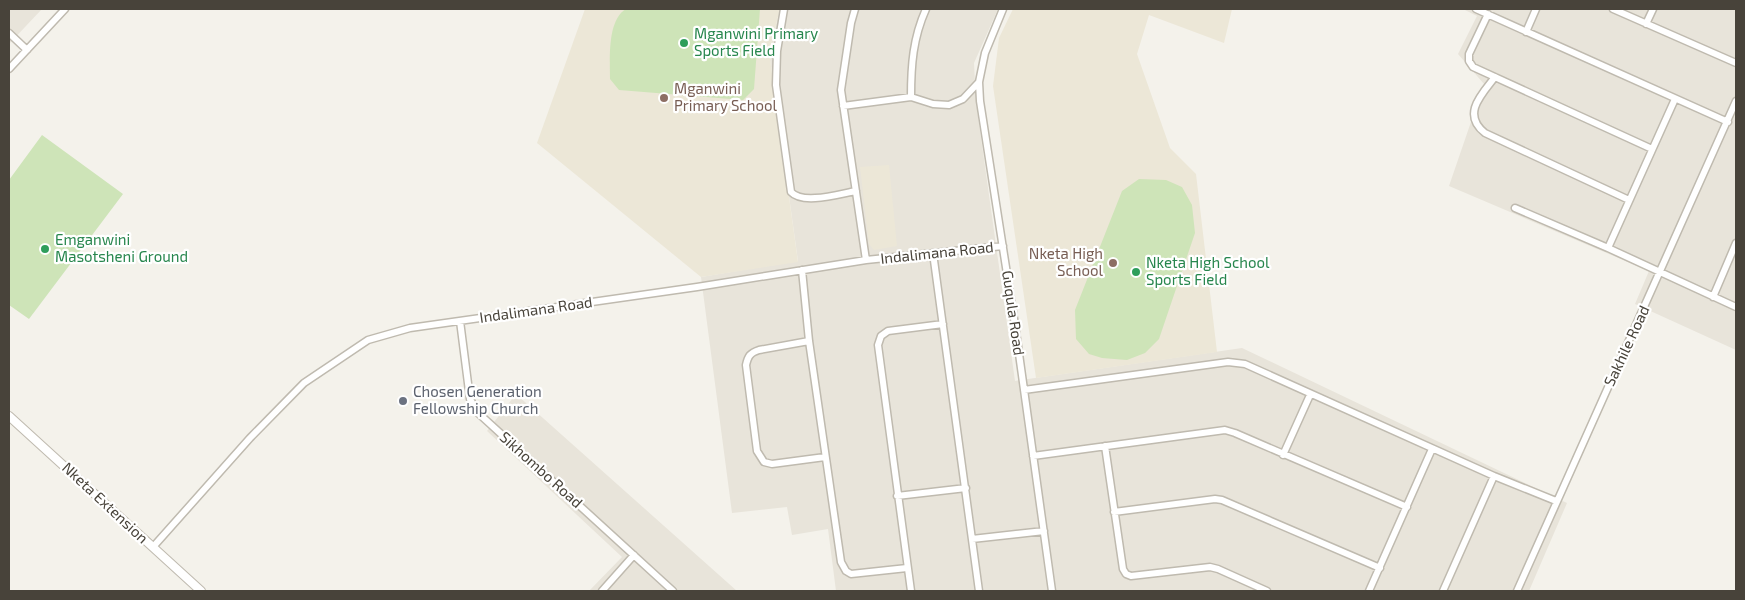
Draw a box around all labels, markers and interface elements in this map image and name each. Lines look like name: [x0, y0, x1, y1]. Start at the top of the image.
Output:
place label: Mganwini Primary Sports Field: [694, 24, 818, 59]
marker: Mganwini Primary Sports Field: [678, 37, 690, 49]
place label: Mganwini Primary School: [674, 79, 777, 114]
marker: Mganwini Primary School: [658, 92, 670, 104]
place label: Emganwini Masotsheni Ground: [55, 230, 188, 265]
street label: Indalimana Road: [879, 237, 994, 267]
marker: Emganwini Masotsheni Ground: [39, 243, 51, 255]
place label: Nketa High School: [1029, 244, 1104, 279]
place label: Nketa High School Sports Field: [1146, 253, 1270, 288]
marker: Nketa High School: [1107, 257, 1119, 269]
marker: Nketa High School Sports Field: [1130, 266, 1142, 278]
street label: Guqula Road: [999, 269, 1029, 357]
street label: Indalimana Road: [478, 292, 593, 326]
street label: Sakhile Road: [1600, 302, 1653, 389]
place label: Chosen Generation Fellowship Church: [413, 382, 542, 417]
marker: Chosen Generation Fellowship Church: [397, 395, 409, 407]
street label: Sikhombo Road: [497, 427, 587, 511]
street label: Nketa Extension: [59, 458, 152, 547]

